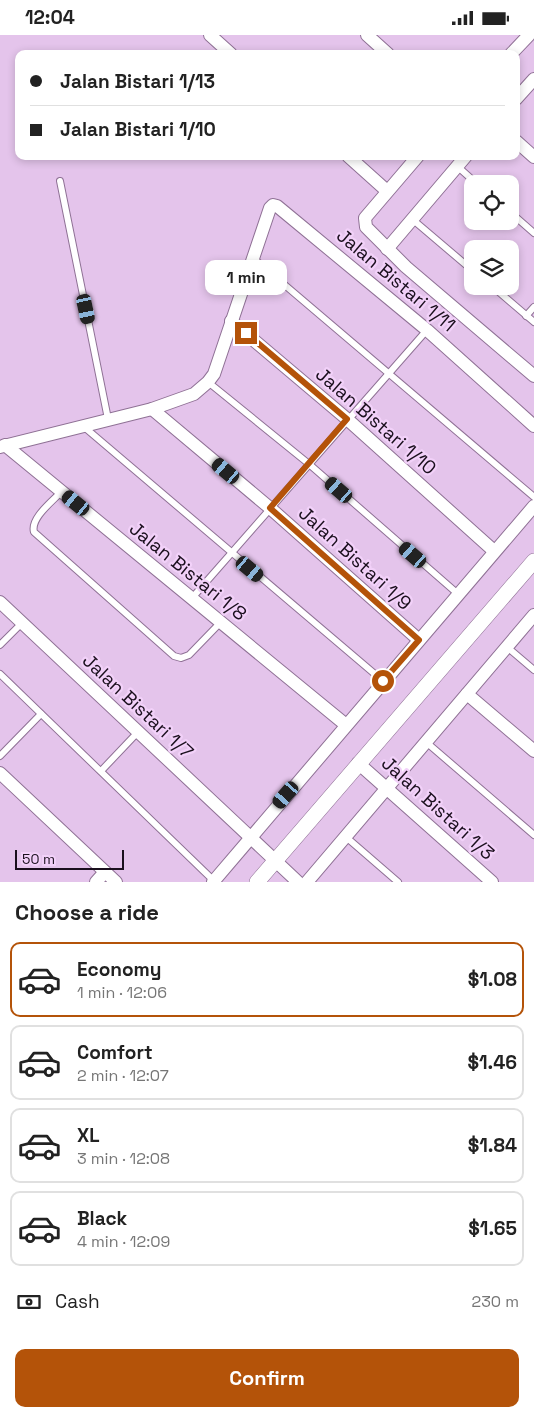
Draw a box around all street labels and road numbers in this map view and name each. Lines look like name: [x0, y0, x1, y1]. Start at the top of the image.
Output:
street label: Jalan Bistari 1/11: [331, 223, 461, 337]
street label: Jalan Bistari 1/10: [310, 362, 442, 480]
street label: Jalan Bistari 1/9: [293, 501, 417, 615]
street label: Jalan Bistari 1/8: [124, 516, 252, 626]
street label: Jalan Bistari 1/7: [77, 648, 199, 764]
street label: Jalan Bistari 1/3: [376, 751, 500, 865]

